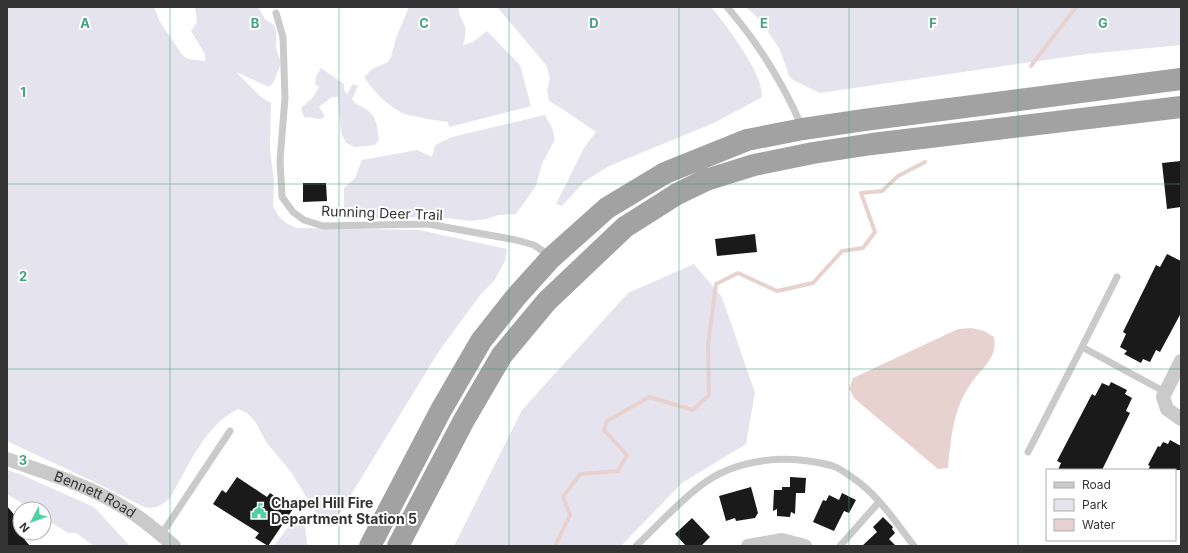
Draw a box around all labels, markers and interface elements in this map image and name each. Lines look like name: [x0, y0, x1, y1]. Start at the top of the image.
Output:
text: A: [80, 15, 90, 31]
text: B: [251, 15, 260, 31]
text: C: [419, 15, 429, 31]
text: D: [589, 15, 599, 31]
text: E: [760, 15, 768, 31]
text: F: [929, 15, 937, 31]
text: G: [1098, 15, 1108, 31]
text: 1: [20, 84, 26, 100]
street label: Running Deer Trail: [321, 202, 443, 223]
text: 2: [19, 268, 27, 284]
text: 3: [19, 452, 27, 468]
street label: Bennett Road: [52, 467, 139, 521]
legend: [1046, 469, 1176, 541]
text: Road: [1082, 477, 1111, 492]
place label: Chapel Hill Fire Department Station 5: [271, 494, 417, 527]
text: Park: [1082, 497, 1108, 512]
north arrow: [12, 501, 52, 541]
public building icon: Chapel Hill Fire Department Station 5: [250, 502, 268, 520]
text: Water: [1082, 517, 1116, 532]
text: N: [16, 520, 32, 535]

